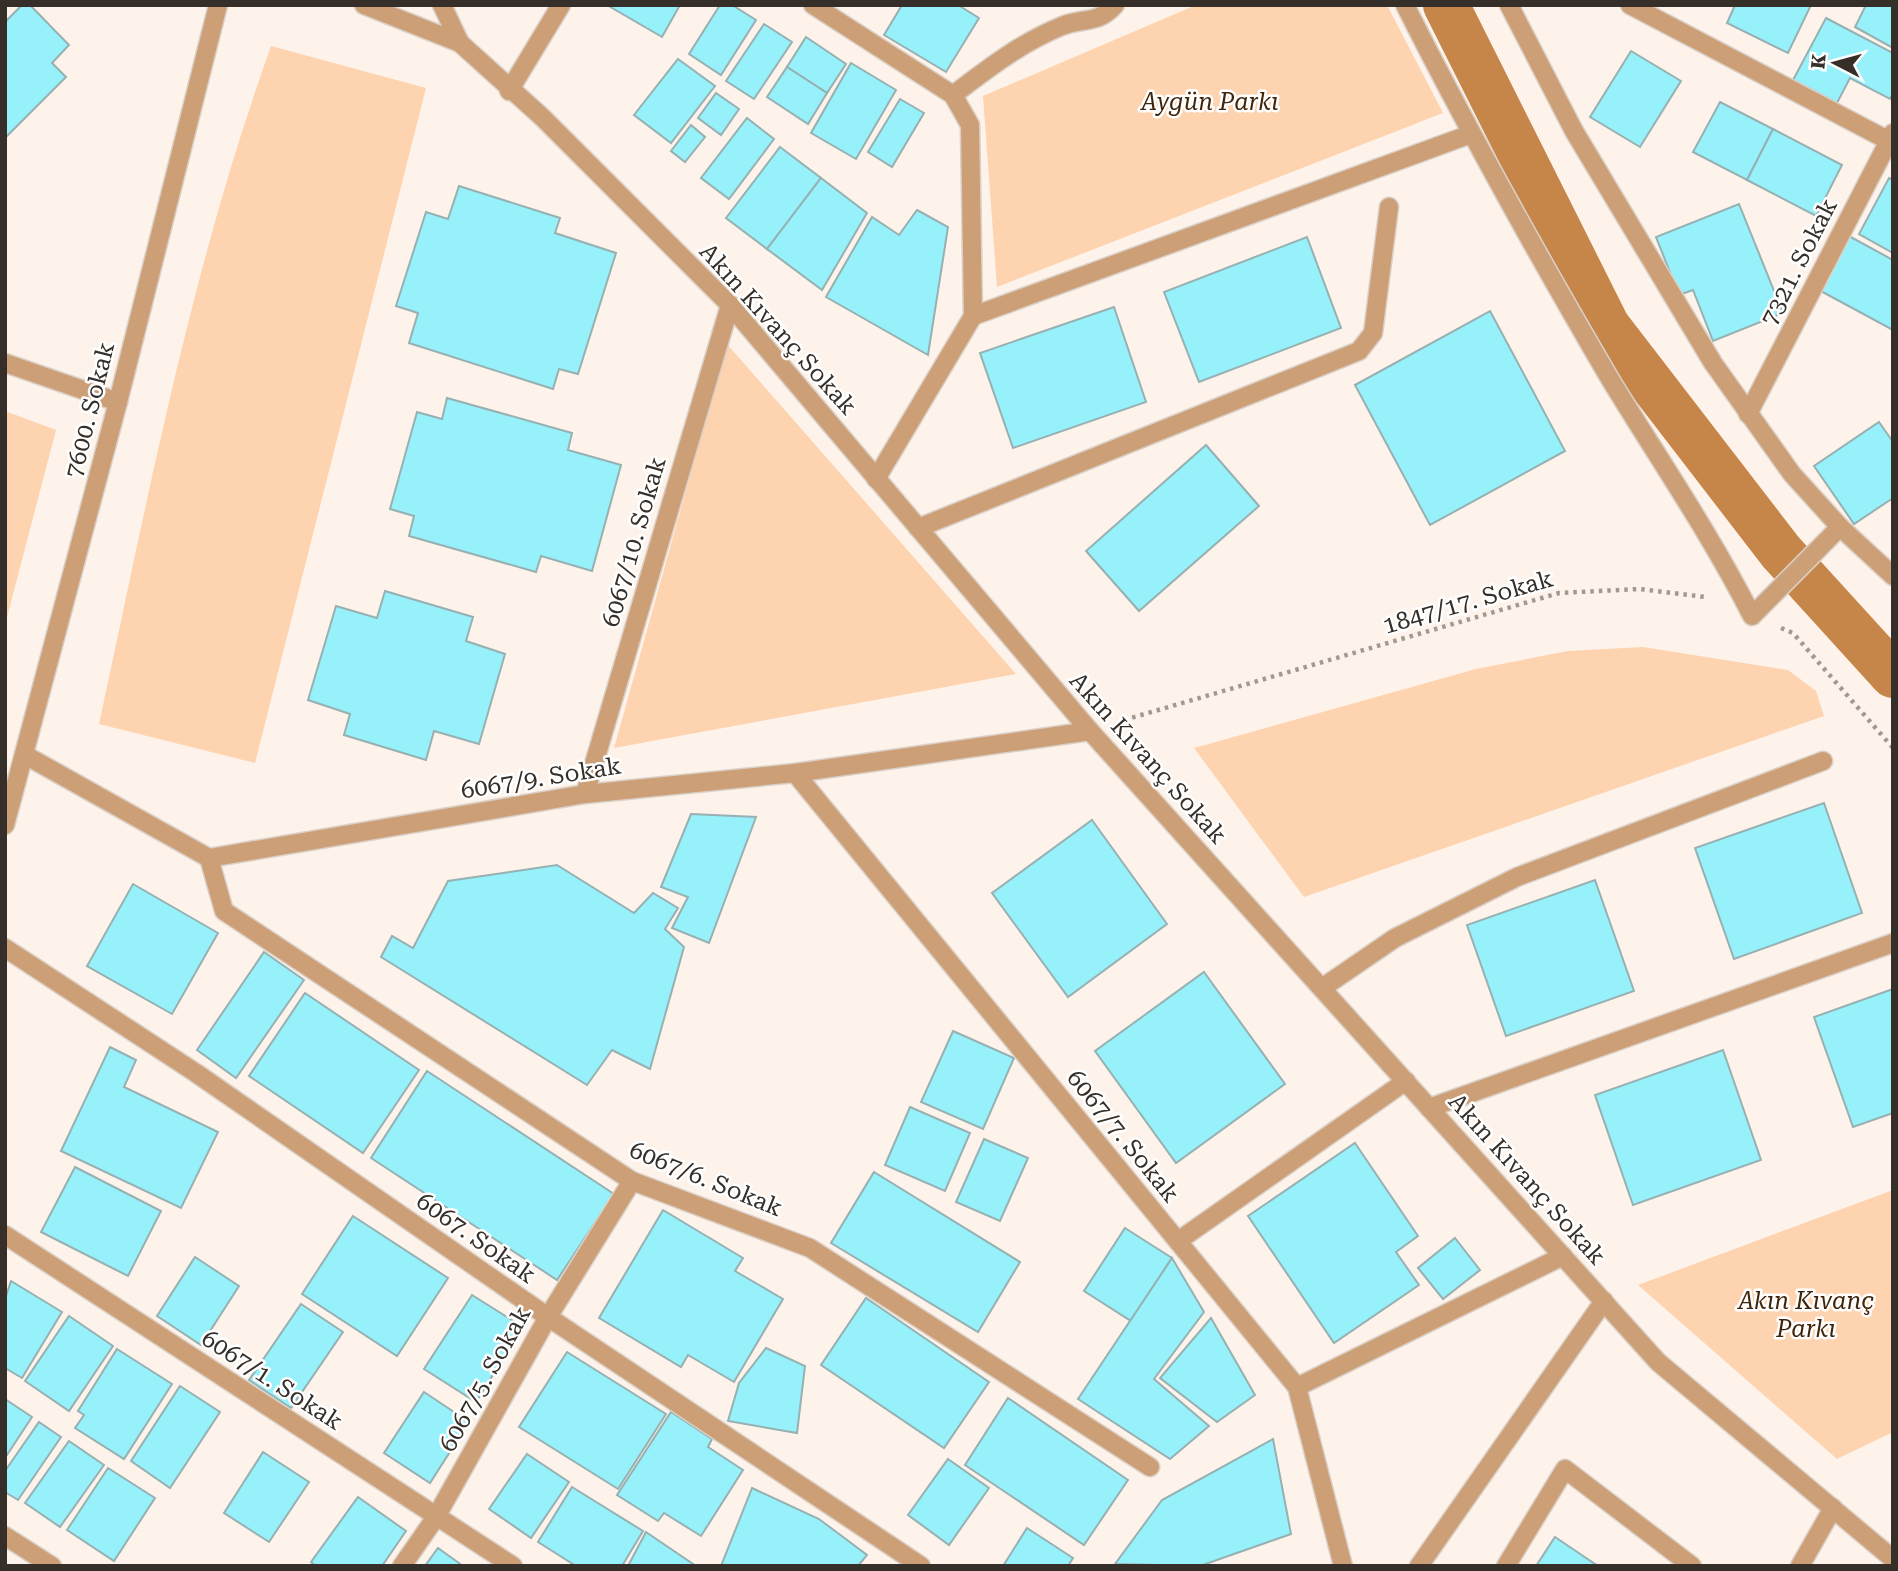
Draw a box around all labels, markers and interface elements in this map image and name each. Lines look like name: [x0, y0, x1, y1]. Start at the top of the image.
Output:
north arrow: [1800, 28, 1870, 98]
text: K: [1806, 53, 1831, 70]
park label: Aygün Parkı: [1139, 88, 1279, 116]
street label: 7321. Sokak: [1755, 194, 1843, 330]
street label: Akın Kıvanç Sokak: [694, 238, 862, 420]
street label: 7600. Sokak: [60, 339, 120, 481]
street label: 6067/10. Sokak: [596, 454, 672, 630]
street label: 1847/17. Sokak: [1380, 564, 1556, 640]
street label: Akın Kıvanç Sokak: [1064, 667, 1232, 849]
street label: 6067/9. Sokak: [459, 751, 623, 805]
street label: 6067/7. Sokak: [1061, 1064, 1185, 1208]
street label: Akın Kıvanç Sokak: [1443, 1088, 1611, 1270]
street label: 6067/6. Sokak: [626, 1136, 786, 1222]
street label: 6067. Sokak: [411, 1187, 541, 1289]
park label: Akın Kıvanç Parkı: [1736, 1287, 1874, 1343]
street label: 6067/5. Sokak: [433, 1301, 537, 1457]
street label: 6067/1. Sokak: [196, 1324, 348, 1436]

